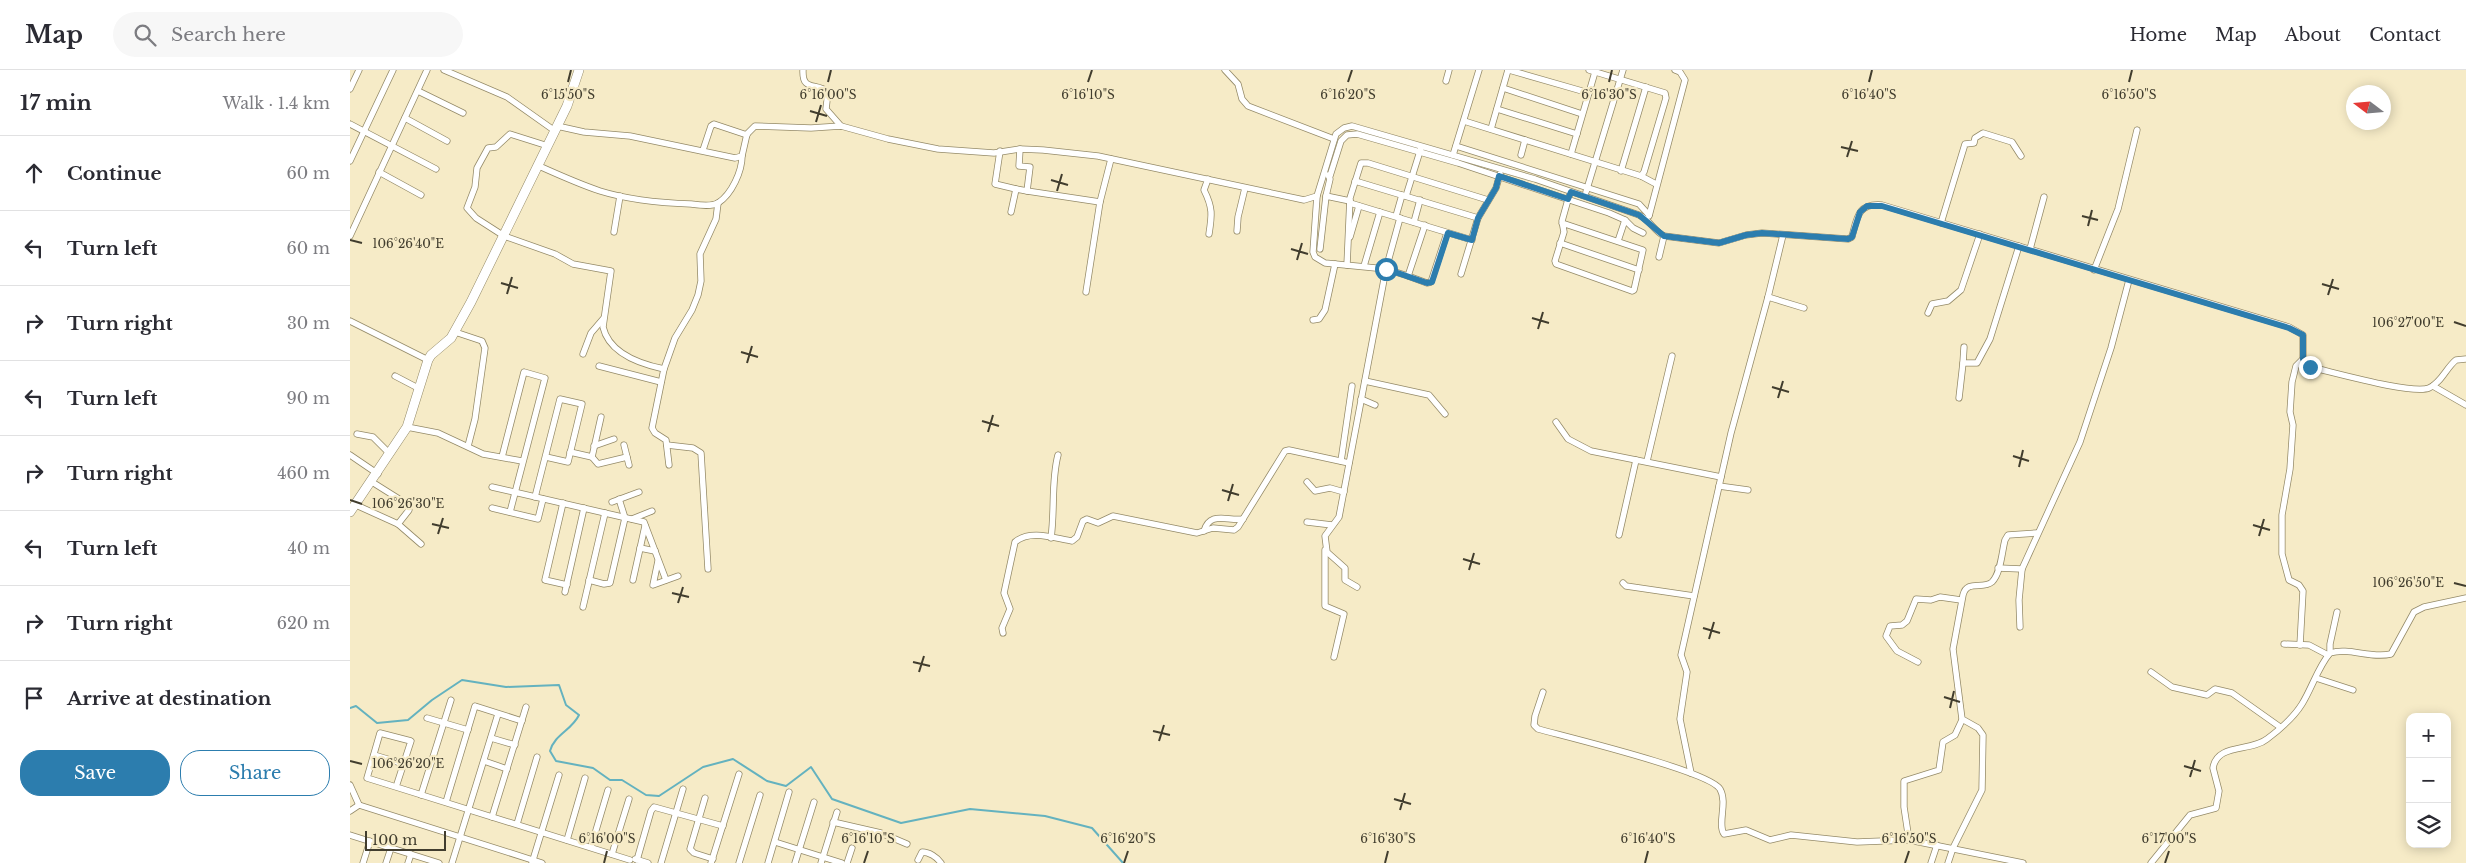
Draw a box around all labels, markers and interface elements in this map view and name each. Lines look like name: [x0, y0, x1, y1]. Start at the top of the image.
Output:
search box: [113, 12, 463, 57]
text: Map: [25, 20, 83, 49]
icon: search: [131, 21, 159, 49]
text: Search here: [171, 23, 286, 46]
text: Home: [2129, 24, 2187, 46]
text: Map: [2215, 24, 2257, 46]
text: About: [2285, 24, 2341, 46]
text: Contact: [2369, 24, 2441, 46]
north arrow: [2346, 85, 2391, 130]
text: 6°15'50"S: [541, 87, 595, 102]
text: 6°16'00"S: [800, 87, 857, 102]
text: 6°16'10"S: [1061, 87, 1115, 102]
text: 6°16'20"S: [1320, 87, 1376, 102]
text: 6°16'30"S: [1581, 87, 1637, 102]
text: 6°16'40"S: [1842, 87, 1897, 102]
text: 6°16'50"S: [2102, 87, 2157, 102]
text: 17 min: [20, 90, 92, 116]
text: Walk · 1.4 km: [223, 93, 330, 113]
icon: ahead: [20, 159, 48, 187]
text: Continue: [67, 162, 162, 185]
text: 60 m: [287, 163, 330, 183]
icon: left: [20, 234, 48, 262]
text: 106°26'40"E: [372, 236, 444, 251]
text: Turn left: [67, 237, 158, 260]
text: 60 m: [287, 238, 330, 258]
route start: [1375, 258, 1398, 281]
icon: right: [20, 309, 48, 337]
text: Turn right: [67, 312, 173, 335]
text: 30 m: [287, 313, 330, 333]
text: 106°27'00"E: [2372, 315, 2444, 330]
route end: [2299, 356, 2322, 379]
icon: left: [20, 384, 48, 412]
text: Turn left: [67, 387, 158, 410]
text: 90 m: [287, 388, 330, 408]
icon: right: [20, 459, 48, 487]
text: Turn right: [67, 462, 173, 485]
text: 460 m: [277, 463, 330, 483]
text: 106°26'30"E: [372, 496, 445, 511]
icon: left: [20, 534, 48, 562]
text: Turn left: [67, 537, 158, 560]
text: 40 m: [287, 538, 330, 558]
text: 106°26'50"E: [2372, 575, 2444, 590]
icon: right: [20, 609, 48, 637]
text: Turn right: [67, 612, 173, 635]
text: 620 m: [277, 613, 330, 633]
icon: arrive: [20, 684, 48, 712]
text: Arrive at destination: [67, 687, 271, 710]
map controls: [2406, 713, 2451, 848]
button: +: [2406, 713, 2451, 758]
button: Save: [20, 750, 170, 796]
button: Share: [180, 750, 330, 796]
text: 106°26'20"E: [372, 756, 445, 771]
button: −: [2406, 758, 2451, 803]
button: layers: [2406, 803, 2451, 848]
scale bar: [365, 828, 446, 851]
text: 100 m: [372, 831, 417, 849]
text: 6°16'00"S: [579, 831, 636, 846]
text: 6°16'10"S: [841, 831, 895, 846]
text: 6°16'20"S: [1100, 831, 1156, 846]
text: 6°16'30"S: [1360, 831, 1416, 846]
text: 6°16'40"S: [1621, 831, 1676, 846]
text: 6°16'50"S: [1882, 831, 1937, 846]
text: 6°17'00"S: [2141, 831, 2197, 846]

